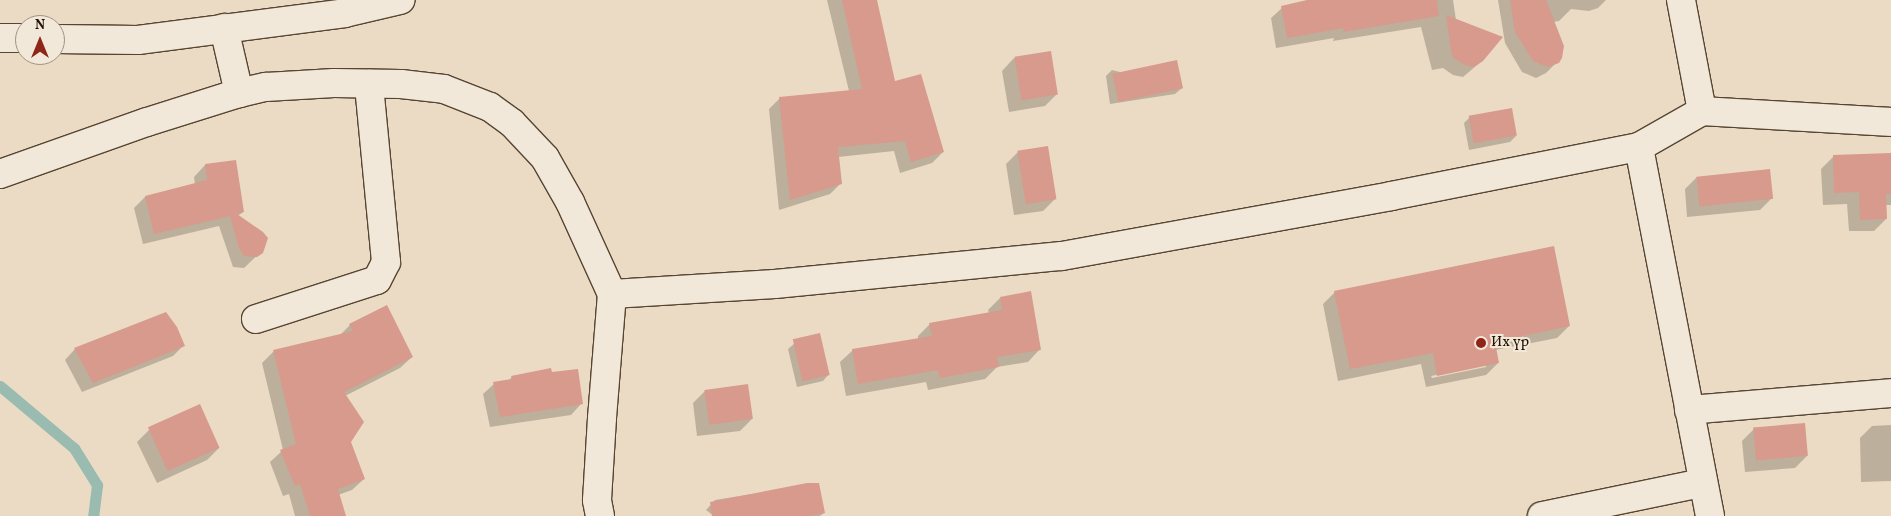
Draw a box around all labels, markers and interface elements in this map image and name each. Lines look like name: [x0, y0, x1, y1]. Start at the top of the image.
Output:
north arrow: [15, 15, 65, 65]
text: N: [35, 16, 45, 35]
place label: Их үр: [1491, 334, 1530, 352]
marker: Их үр: [1475, 337, 1487, 349]

